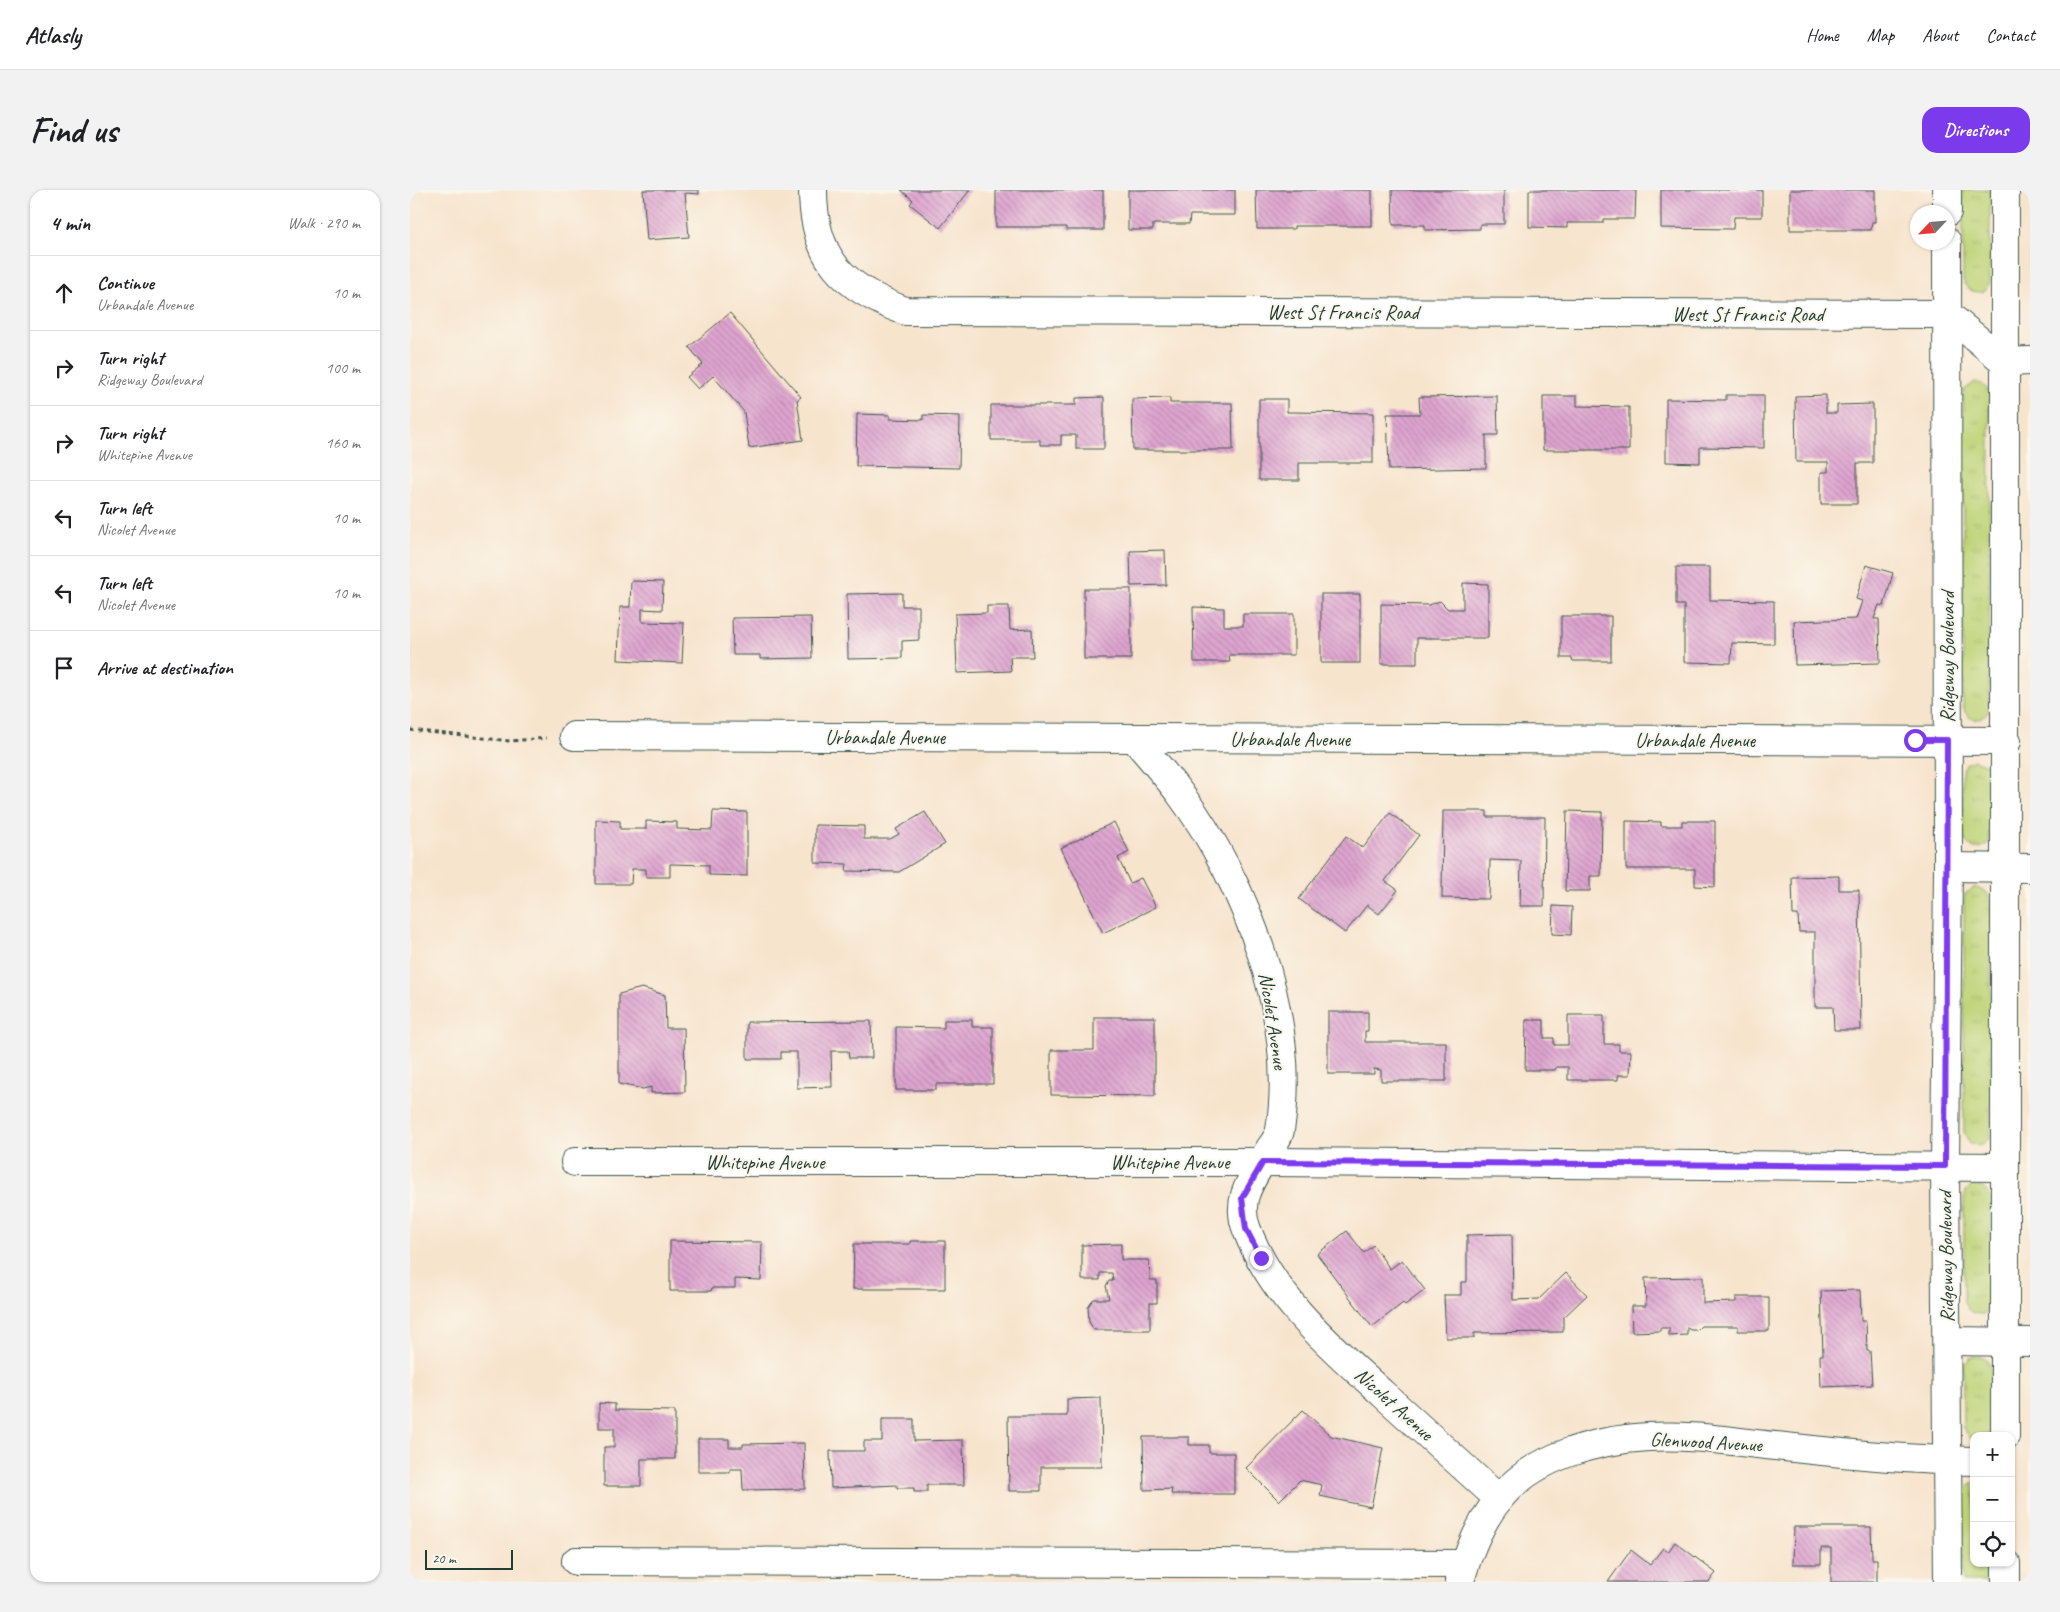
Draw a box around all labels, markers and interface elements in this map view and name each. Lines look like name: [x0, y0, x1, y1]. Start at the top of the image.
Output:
text: Atlasly: [25, 20, 81, 50]
text: Home: [1806, 24, 1839, 46]
text: Map: [1867, 24, 1894, 46]
text: About: [1922, 24, 1958, 46]
text: Contact: [1986, 24, 2035, 46]
button: Directions: [1922, 107, 2030, 153]
text: Find us: [30, 108, 117, 153]
north arrow: [1910, 205, 1955, 250]
text: 4 min: [50, 210, 90, 236]
text: Walk · 290 m: [288, 213, 360, 233]
text: Continue: [97, 271, 154, 295]
icon: ahead: [50, 279, 78, 307]
text: 10 m: [333, 283, 360, 303]
text: Urbandale Avenue: [97, 295, 193, 315]
street label: West St Francis Road: [1267, 300, 1422, 325]
street label: West St Francis Road: [1672, 302, 1827, 327]
text: Turn right: [97, 346, 164, 370]
icon: right: [50, 354, 78, 382]
text: 100 m: [326, 358, 360, 378]
text: Ridgeway Boulevard: [97, 370, 202, 390]
text: Turn right: [97, 421, 164, 445]
icon: right: [50, 429, 78, 457]
text: 160 m: [326, 433, 360, 453]
text: Whitepine Avenue: [97, 445, 192, 465]
text: Turn left: [97, 496, 152, 520]
icon: left: [50, 504, 78, 532]
text: 10 m: [333, 508, 360, 528]
text: Nicolet Avenue: [97, 520, 175, 540]
text: Turn left: [97, 571, 152, 595]
icon: left: [50, 579, 78, 607]
text: 10 m: [333, 583, 360, 603]
street label: Ridgeway Boulevard: [1935, 588, 1960, 723]
text: Nicolet Avenue: [97, 595, 175, 615]
icon: arrive: [50, 654, 78, 682]
text: Arrive at destination: [97, 656, 233, 680]
street label: Urbandale Avenue: [825, 725, 947, 750]
street label: Urbandale Avenue: [1230, 727, 1352, 752]
street label: Urbandale Avenue: [1635, 728, 1757, 753]
route start: [1904, 729, 1927, 752]
street label: Nicolet Avenue: [1253, 971, 1293, 1073]
street label: Whitepine Avenue: [706, 1150, 826, 1175]
street label: Whitepine Avenue: [1111, 1150, 1231, 1175]
street label: Ridgeway Boulevard: [1932, 1188, 1960, 1323]
route end: [1250, 1247, 1273, 1270]
street label: Nicolet Avenue: [1349, 1362, 1440, 1447]
street label: Glenwood Avenue: [1649, 1427, 1764, 1457]
map controls: [1970, 1432, 2015, 1567]
button: +: [1970, 1432, 2015, 1477]
button: −: [1970, 1477, 2015, 1522]
button: locate: [1970, 1522, 2015, 1567]
scale bar: [425, 1547, 512, 1570]
text: 20 m: [432, 1550, 456, 1567]

